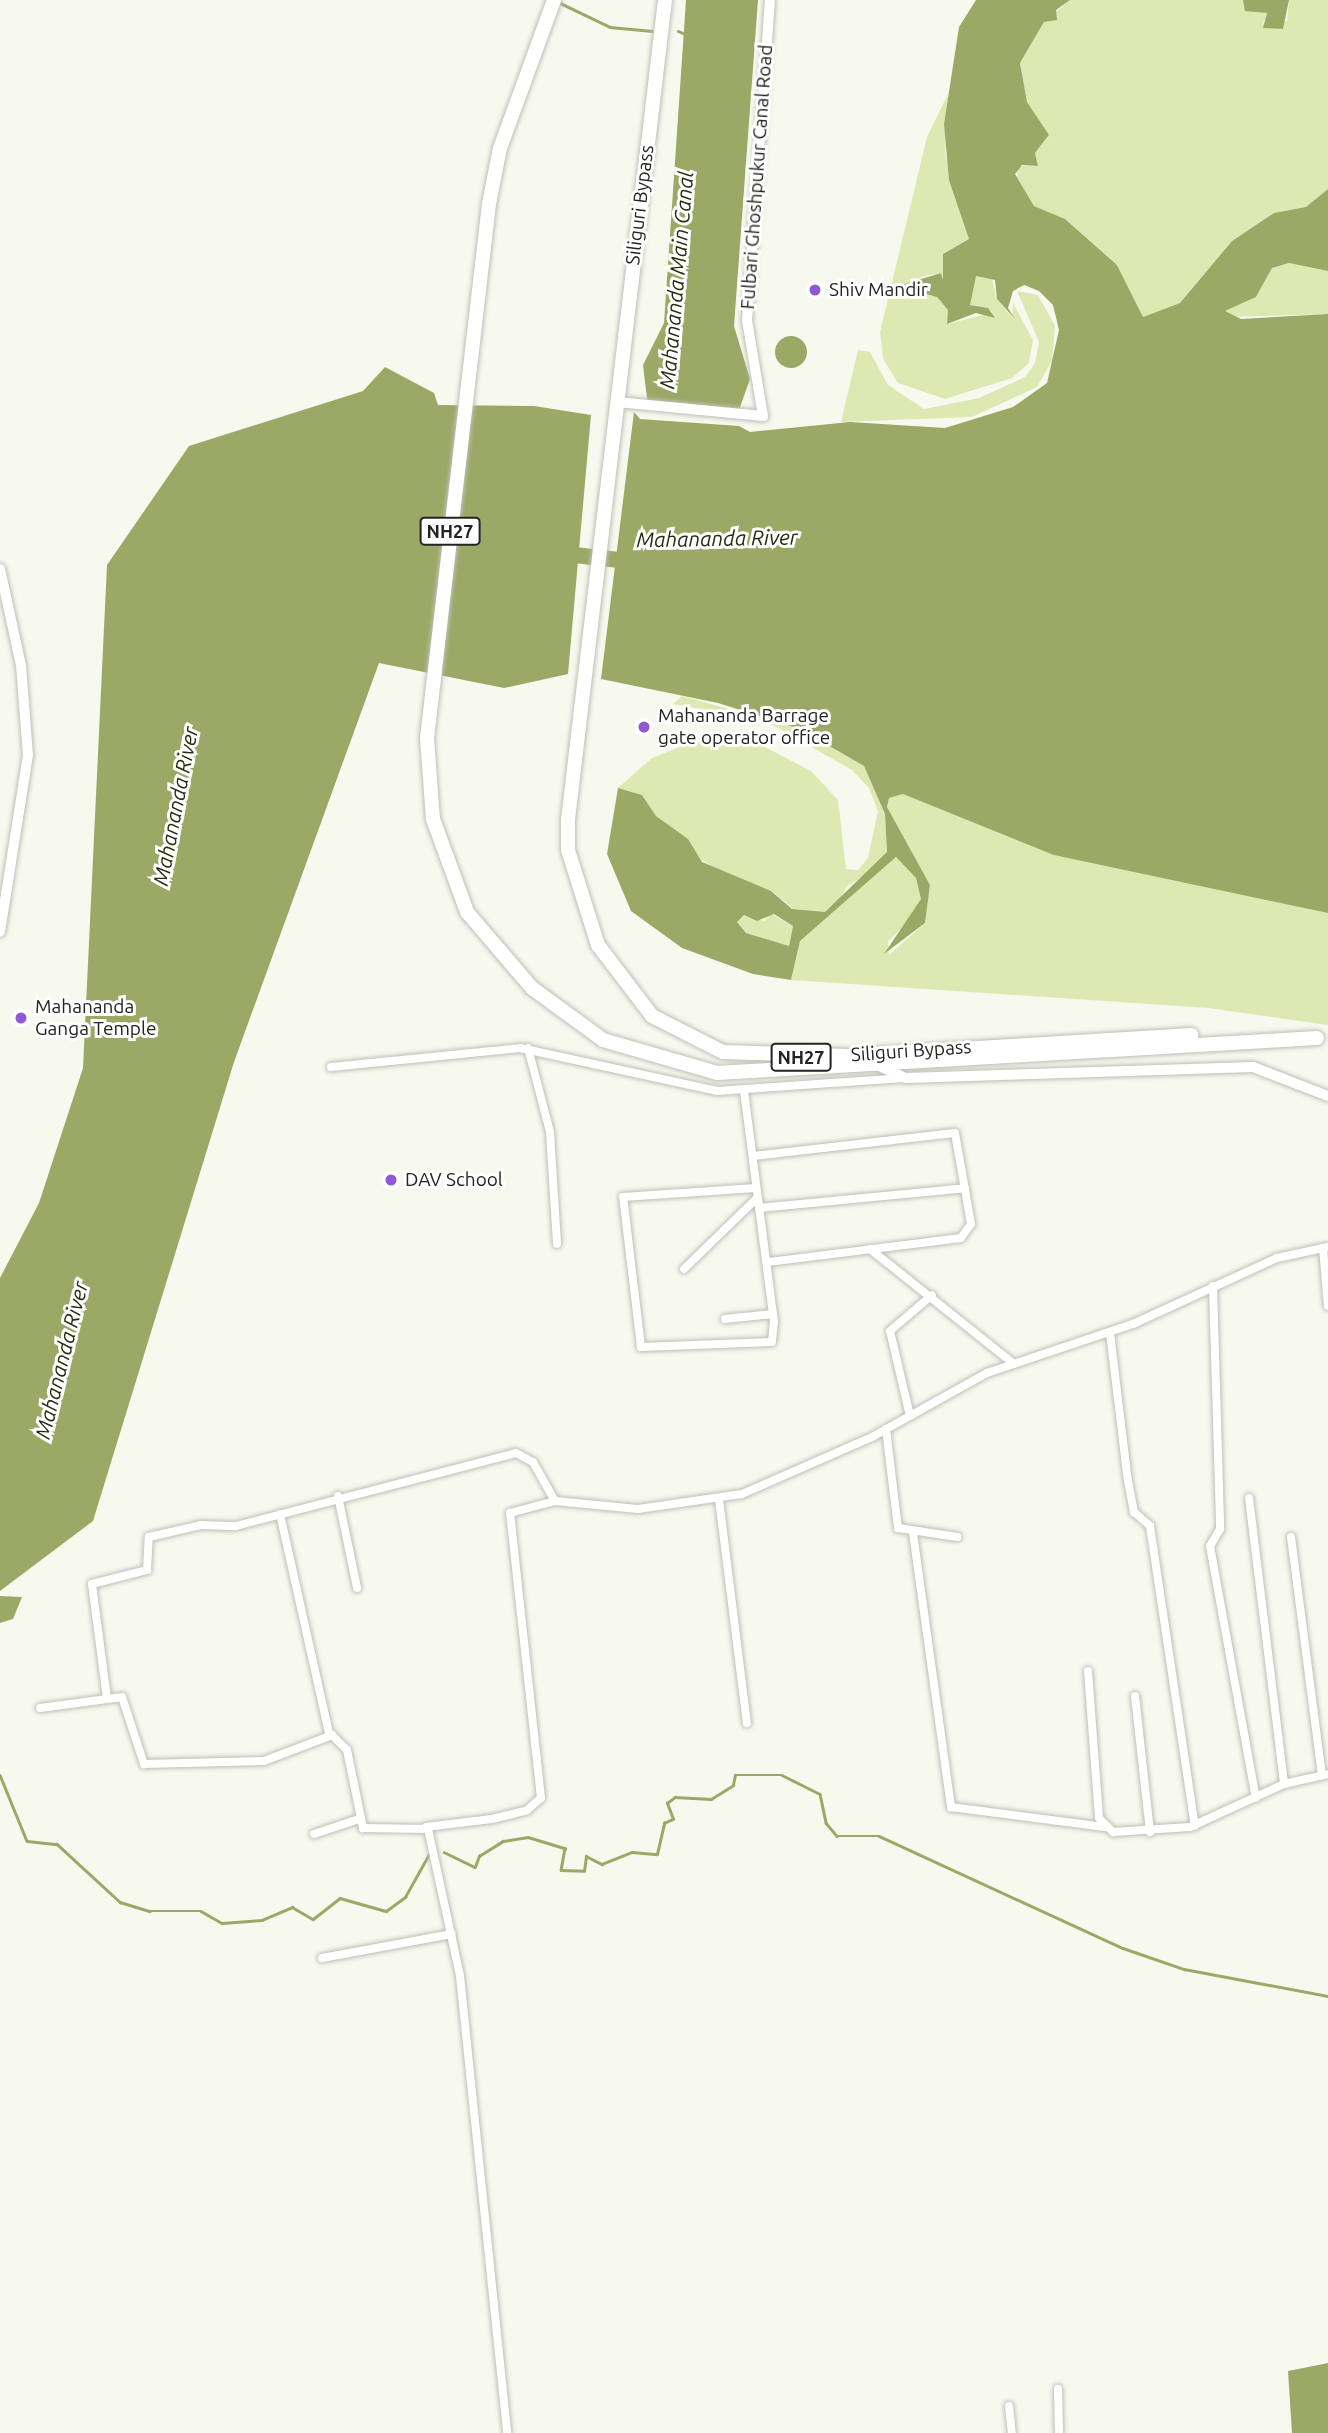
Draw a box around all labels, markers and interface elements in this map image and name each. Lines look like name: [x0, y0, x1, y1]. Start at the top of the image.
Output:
street label: Fulbari Ghoshpukur Canal Road: [736, 44, 778, 310]
street label: Siliguri Bypass: [621, 144, 659, 266]
water label: Mahananda Main Canal: [654, 170, 698, 390]
place label: Shiv Mandir: [829, 279, 928, 301]
marker: Shiv Mandir: [807, 282, 823, 298]
road number: NH27: [419, 516, 482, 546]
water label: Mahananda River: [636, 524, 798, 552]
place label: Mahananda Barrage gate operator office: [658, 705, 830, 749]
marker: Mahananda Barrage gate operator office: [636, 719, 652, 735]
water label: Mahananda River: [147, 724, 203, 888]
place label: Mahananda Ganga Temple: [35, 996, 156, 1040]
marker: Mahananda Ganga Temple: [13, 1010, 29, 1026]
street label: Siliguri Bypass: [850, 1035, 972, 1067]
road number: NH27: [770, 1042, 832, 1072]
place label: DAV School: [405, 1169, 503, 1191]
marker: DAV School: [383, 1172, 399, 1188]
water label: Mahananda River: [29, 1279, 93, 1441]

